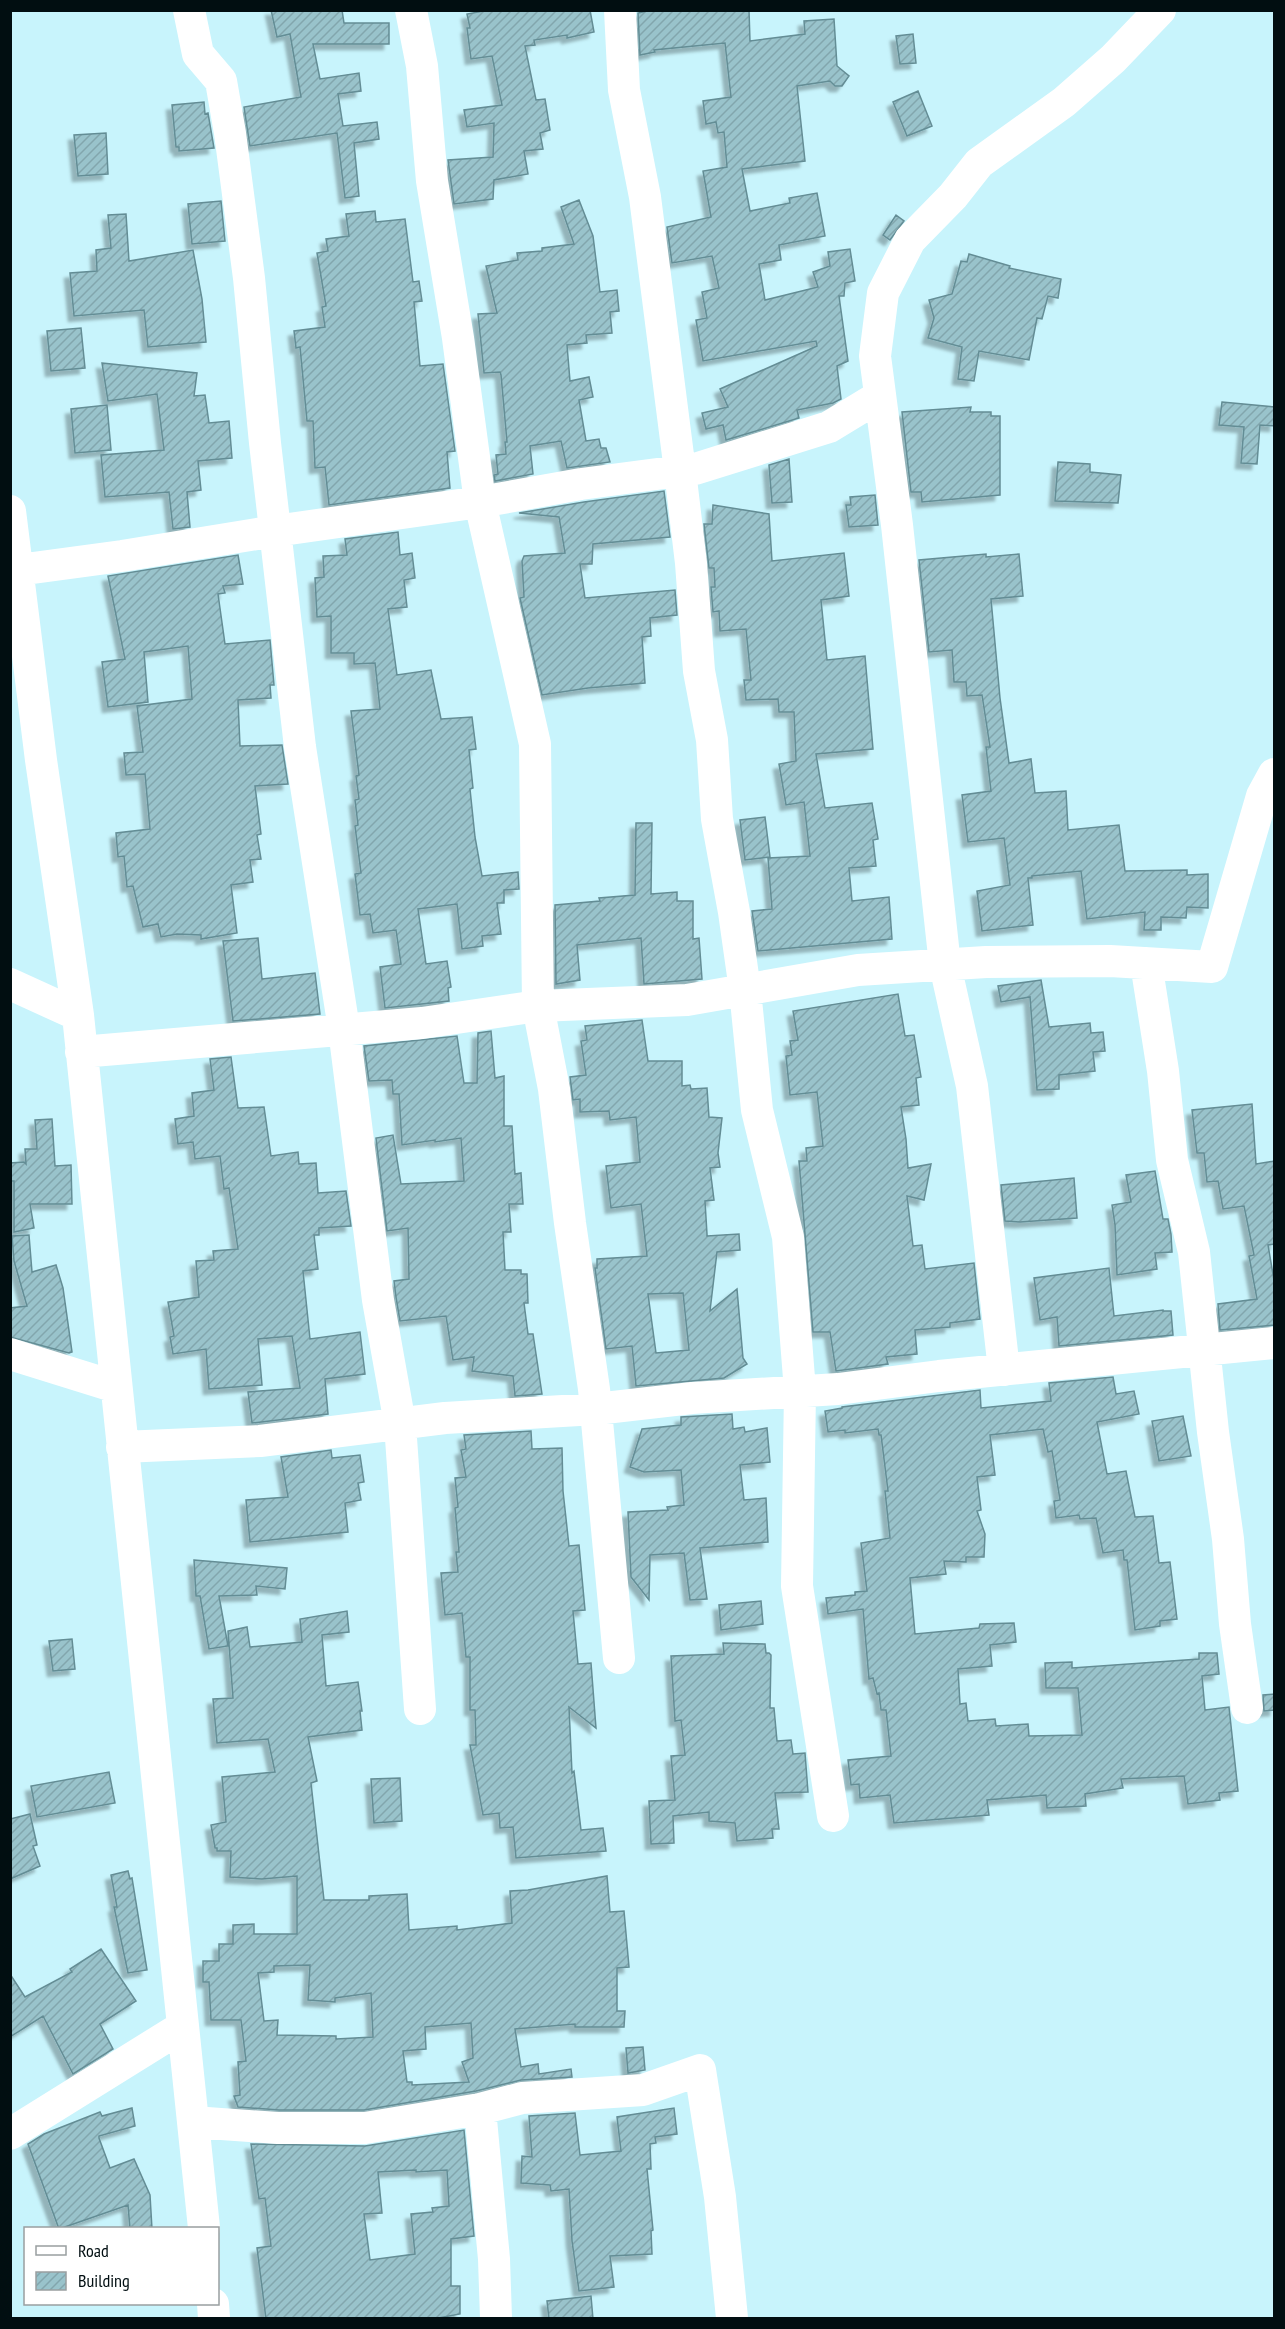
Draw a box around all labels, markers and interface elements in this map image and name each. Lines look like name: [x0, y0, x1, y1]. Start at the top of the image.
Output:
legend: [24, 2227, 219, 2305]
text: Road: [78, 2239, 109, 2262]
text: Building: [78, 2269, 130, 2292]

